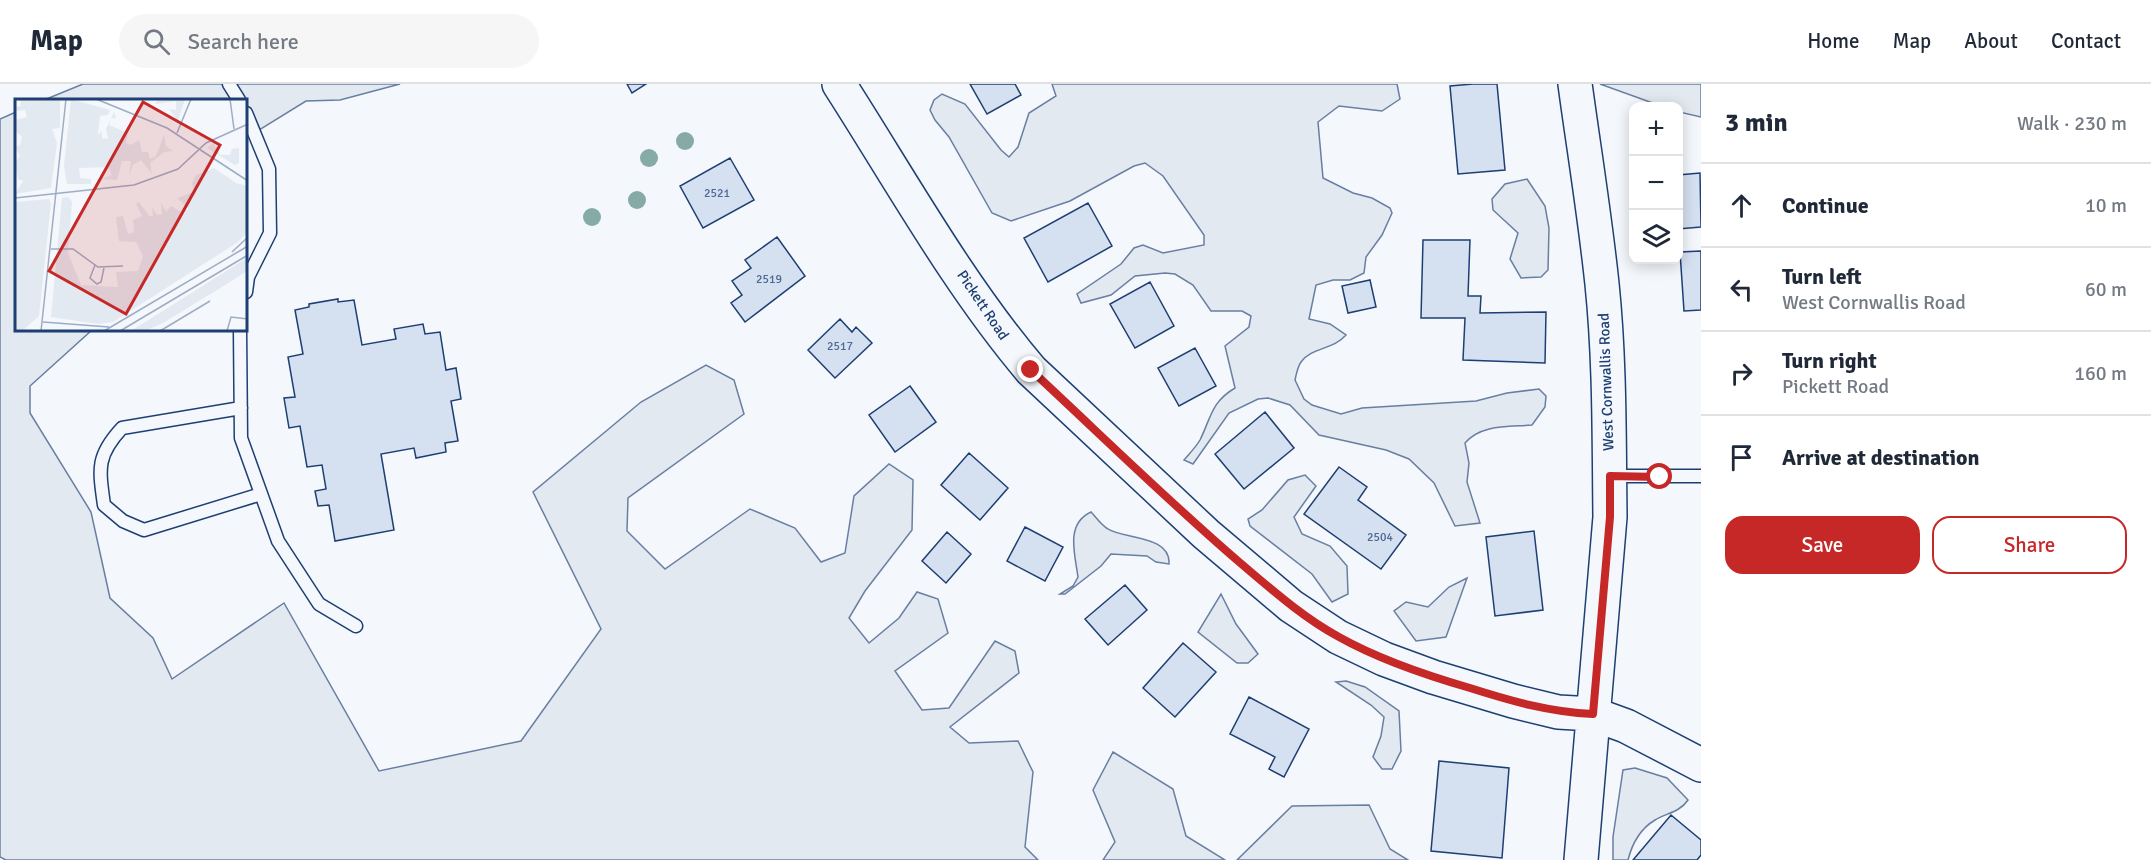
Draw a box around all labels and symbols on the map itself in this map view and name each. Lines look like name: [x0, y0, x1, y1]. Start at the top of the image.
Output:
inset map: [15, 99, 248, 332]
house number: 2521: [704, 186, 730, 201]
street label: Pickett Road: [953, 267, 1013, 343]
house number: 2519: [756, 272, 782, 287]
street label: West Cornwallis Road: [1595, 313, 1617, 451]
house number: 2517: [827, 339, 853, 354]
route end: [1017, 356, 1043, 382]
route start: [1646, 463, 1672, 489]
house number: 2504: [1367, 530, 1393, 545]

